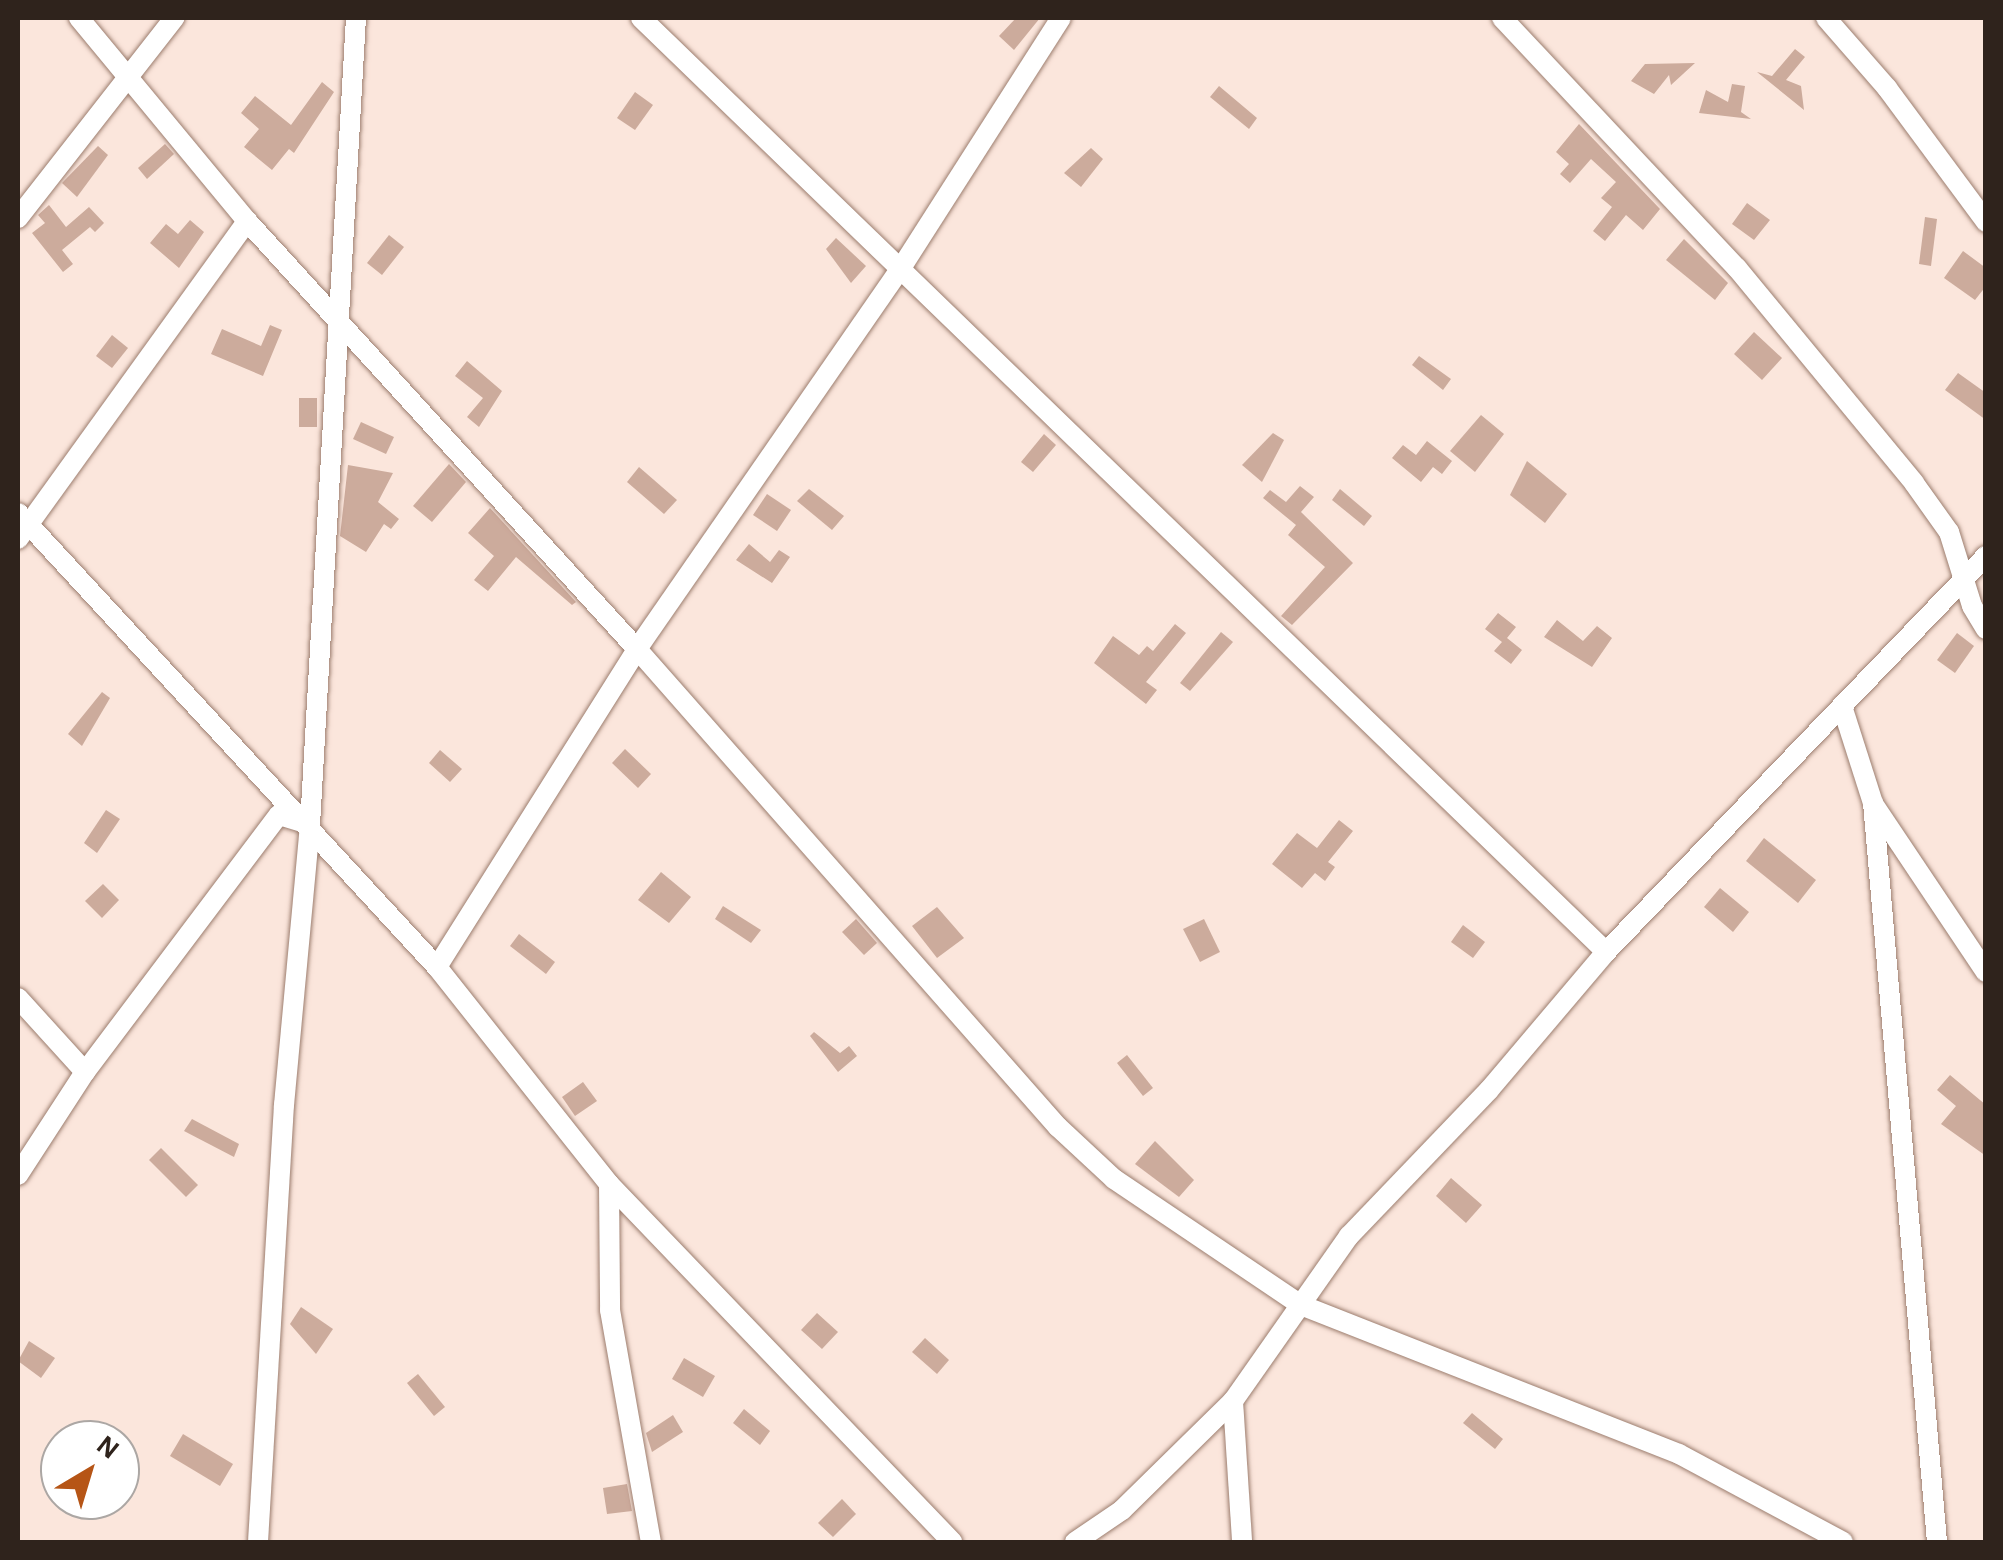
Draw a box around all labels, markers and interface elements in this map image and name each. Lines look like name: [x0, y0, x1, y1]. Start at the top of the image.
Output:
north arrow: [40, 1420, 140, 1520]
text: N: [91, 1431, 124, 1465]

